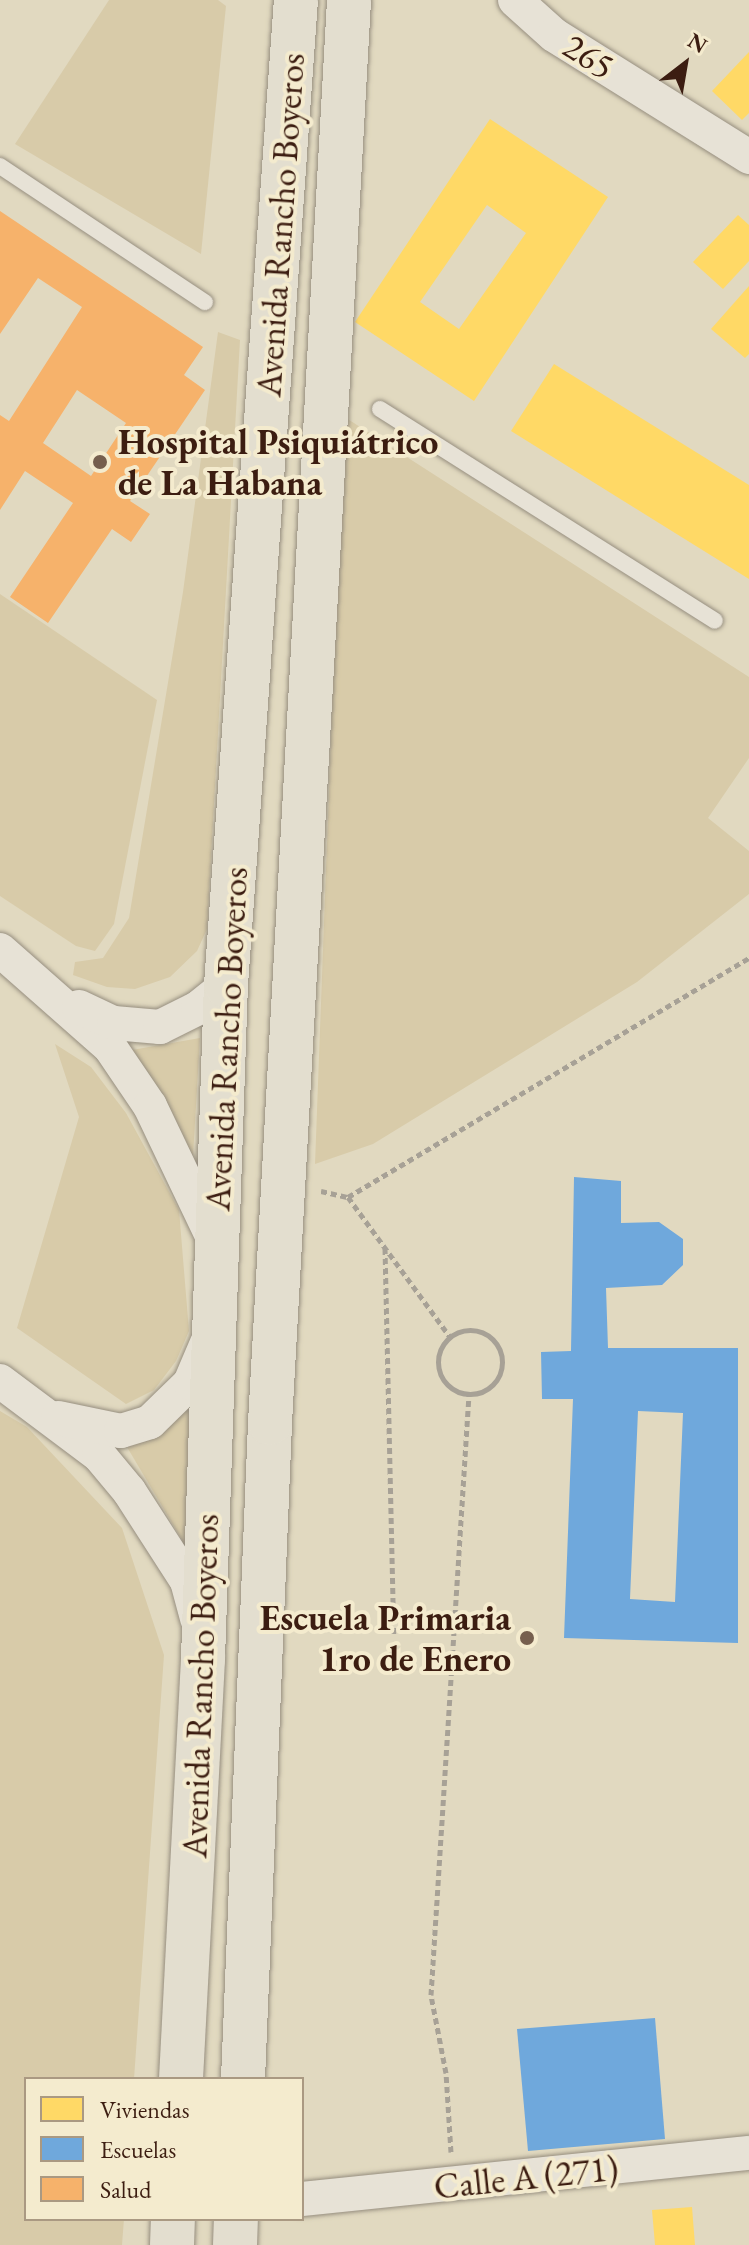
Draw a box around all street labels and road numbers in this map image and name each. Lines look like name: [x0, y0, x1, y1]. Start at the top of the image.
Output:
street label: 265: [556, 24, 622, 88]
street label: Avenida Rancho Boyeros: [246, 52, 314, 398]
street label: Avenida Rancho Boyeros: [195, 866, 257, 1212]
street label: Avenida Rancho Boyeros: [172, 1513, 228, 1859]
street label: Calle A (271): [432, 2146, 620, 2208]

